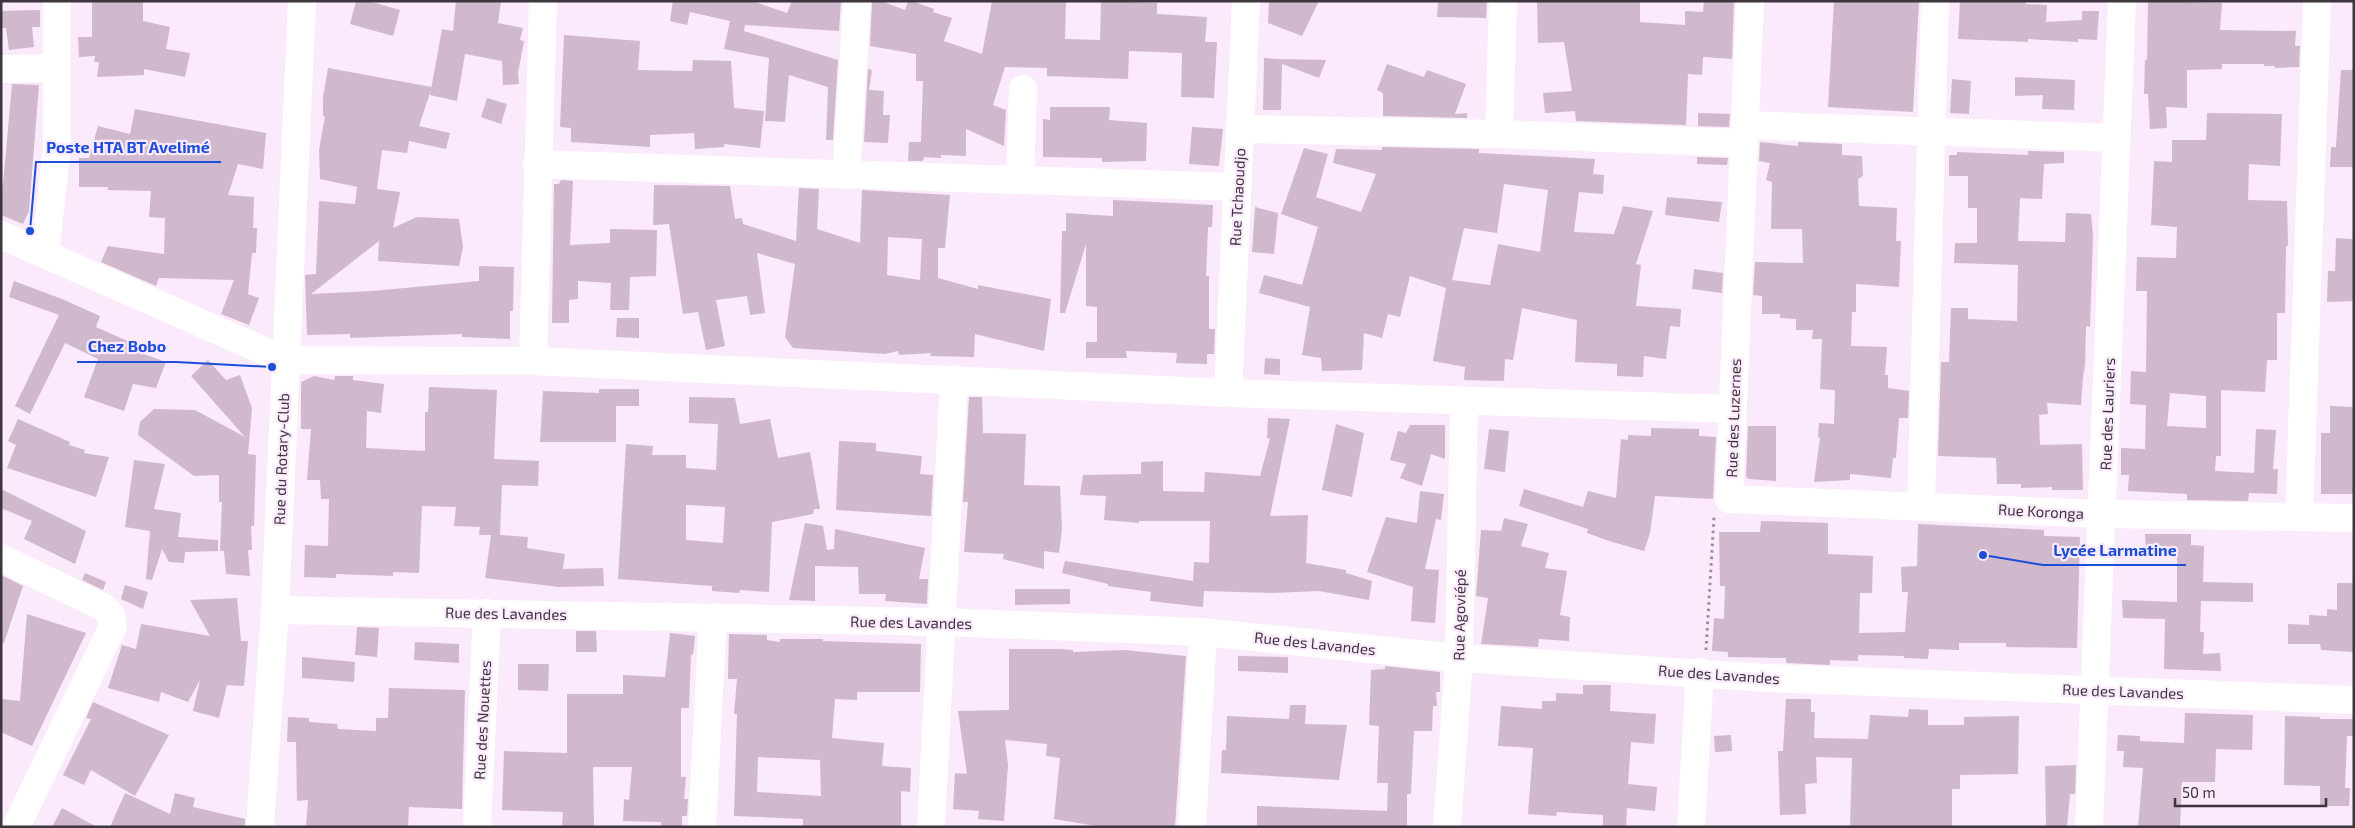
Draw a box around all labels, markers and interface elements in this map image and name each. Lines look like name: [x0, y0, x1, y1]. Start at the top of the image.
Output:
callout: Poste HTA BT Avelimé: [36, 131, 221, 162]
text: Poste HTA BT Avelimé: [46, 137, 210, 156]
street label: Rue Tchaoudjo: [1225, 148, 1250, 247]
callout: Chez Bobo: [77, 331, 176, 362]
text: Chez Bobo: [88, 336, 166, 355]
street label: Rue des Lauriers: [2096, 357, 2118, 471]
street label: Rue des Luzernes: [1722, 358, 1744, 478]
street label: Rue du Rotary-Club: [270, 393, 292, 525]
street label: Rue Koronga: [1998, 500, 2084, 522]
callout: Lycée Larmatine: [2043, 534, 2186, 565]
text: Lycée Larmatine: [2053, 540, 2177, 560]
street label: Rue Agoviépé: [1449, 569, 1469, 661]
street label: Rue des Lavandes: [445, 603, 567, 623]
street label: Rue des Lavandes: [850, 612, 972, 632]
street label: Rue des Lavandes: [1253, 628, 1377, 658]
street label: Rue des Nouettes: [470, 660, 494, 780]
street label: Rue des Lavandes: [1658, 661, 1780, 687]
street label: Rue des Lavandes: [2062, 680, 2184, 702]
scale bar: [2175, 776, 2326, 808]
text: 50 m: [2182, 783, 2216, 801]

